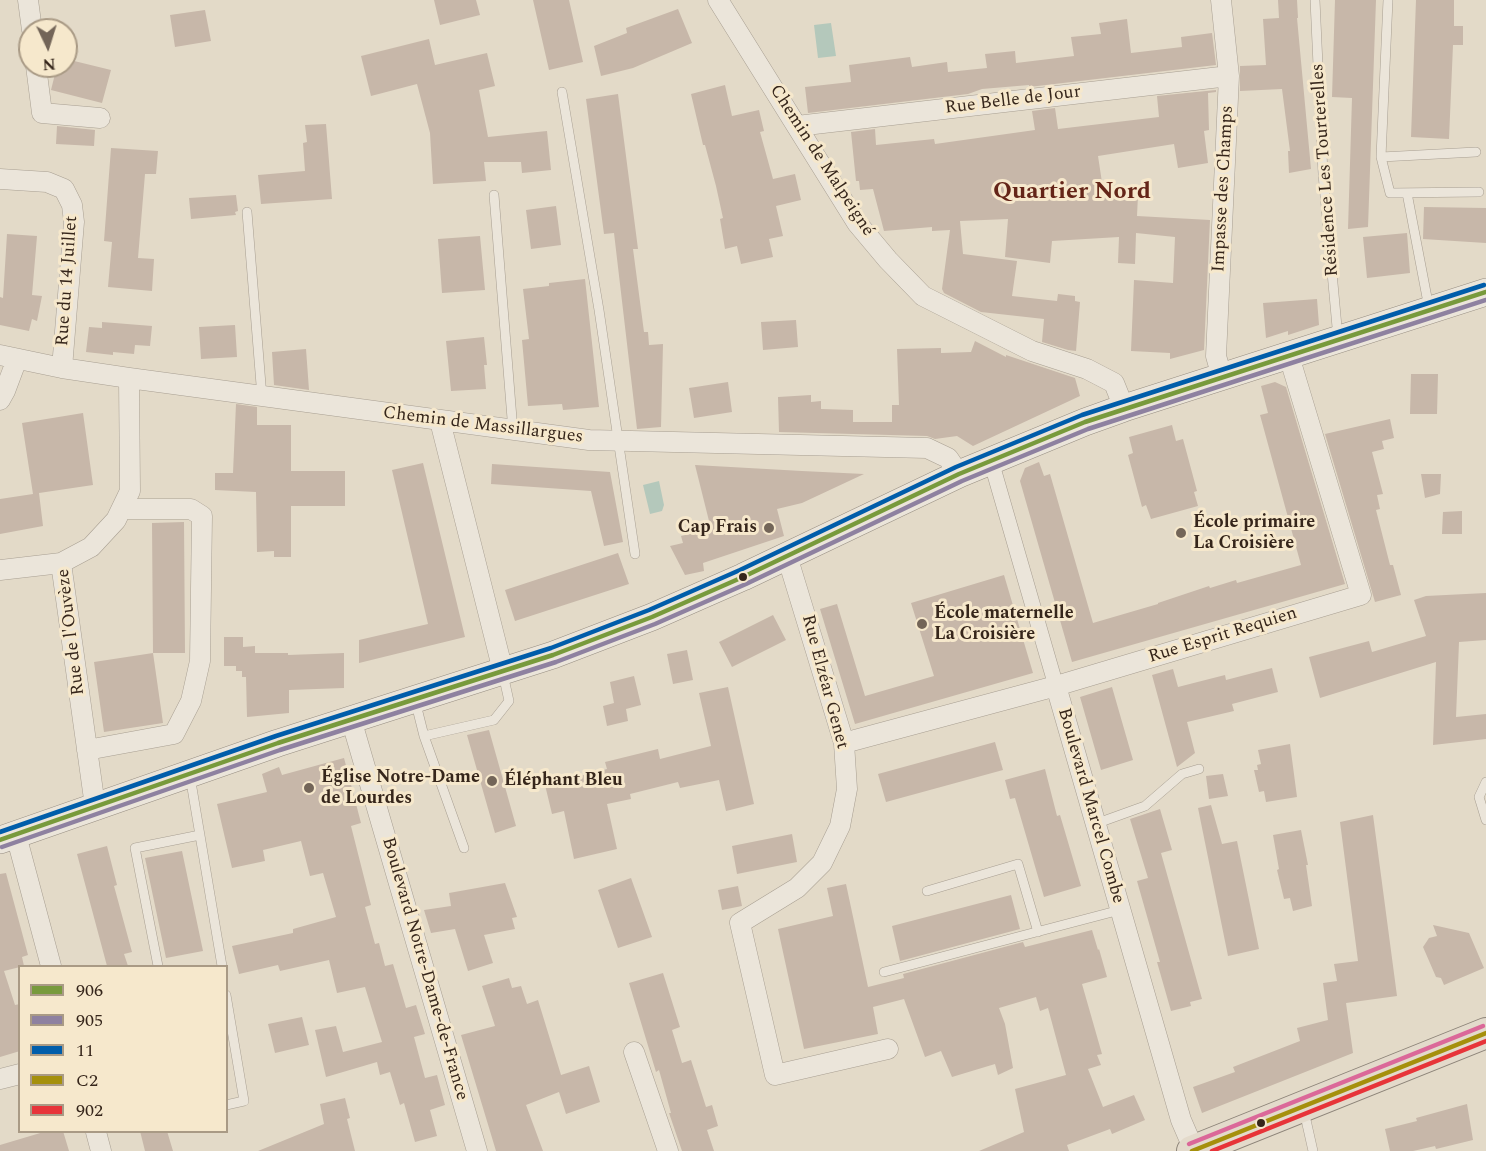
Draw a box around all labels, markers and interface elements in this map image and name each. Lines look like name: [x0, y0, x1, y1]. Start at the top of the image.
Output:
north arrow: [18, 18, 78, 78]
text: N: [42, 52, 56, 76]
street label: Résidence Les Tourterelles: [1308, 63, 1344, 277]
street label: Chemin de Malpeigné: [764, 81, 878, 241]
street label: Rue Belle de Jour: [944, 82, 1082, 120]
street label: Impasse des Champs: [1209, 105, 1239, 273]
district label: Quartier Nord: [993, 179, 1151, 207]
street label: Rue du 14 Juillet: [53, 215, 83, 347]
street label: Chemin de Massillargues: [382, 403, 584, 449]
place label: École primaire La Croisière: [1193, 512, 1315, 554]
place label: Cap Frais: [678, 517, 757, 539]
marker: Cap Frais: [762, 521, 776, 535]
marker: École primaire La Croisière: [1174, 526, 1188, 540]
street label: Rue de l'Ouvèze: [54, 567, 90, 697]
unlabelled marker: [737, 571, 749, 583]
place label: École maternelle La Croisière: [934, 603, 1074, 646]
street label: Rue Esprit Requien: [1146, 603, 1300, 669]
street label: Rue Elzéar Genet: [796, 613, 852, 751]
marker: École maternelle La Croisière: [915, 617, 929, 631]
street label: Boulevard Marcel Combe: [1052, 706, 1128, 906]
place label: Église Notre-Dame de Lourdes: [321, 767, 480, 810]
place label: Éléphant Bleu: [504, 770, 623, 792]
marker: Éléphant Bleu: [485, 774, 499, 788]
marker: Église Notre-Dame de Lourdes: [302, 781, 316, 795]
street label: Boulevard Notre-Dame-de-France: [376, 835, 472, 1103]
legend: [18, 965, 228, 1133]
text: 906: [76, 977, 103, 1004]
text: 905: [76, 1007, 103, 1034]
text: 11: [76, 1037, 94, 1064]
text: C2: [76, 1067, 98, 1094]
text: 902: [76, 1097, 103, 1124]
unlabelled marker: [1255, 1117, 1267, 1129]

